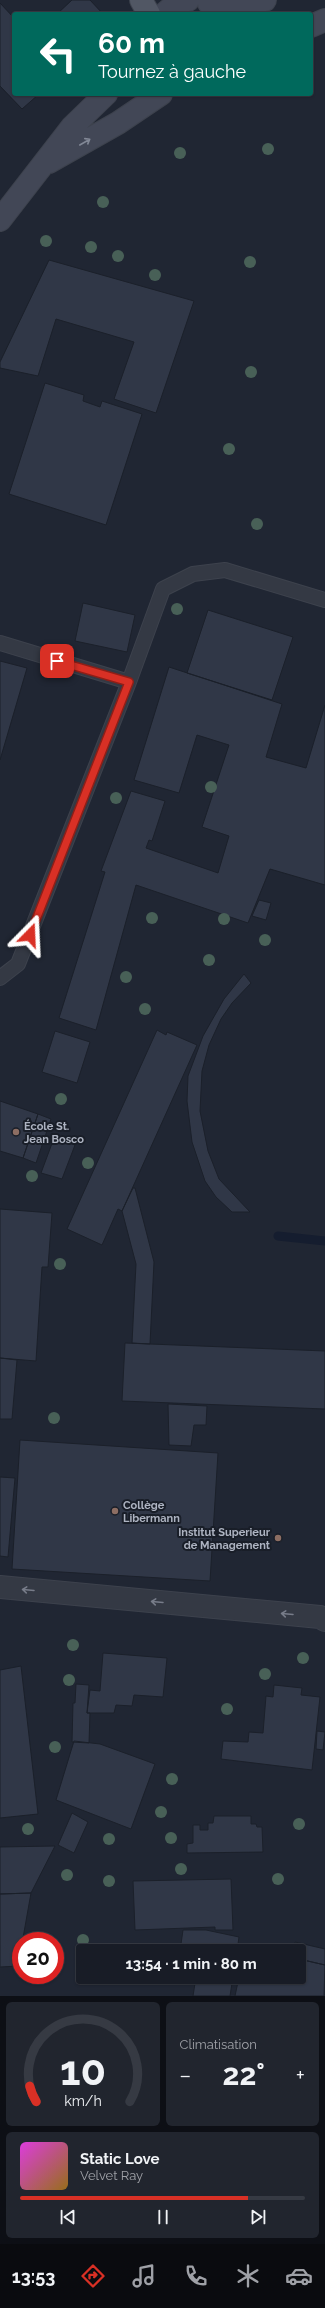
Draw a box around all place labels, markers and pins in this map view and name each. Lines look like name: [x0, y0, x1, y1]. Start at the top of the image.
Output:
pin: [40, 644, 74, 678]
place label: École St. Jean Bosco: [24, 1119, 84, 1146]
marker: École St. Jean Bosco: [11, 1127, 21, 1137]
place label: Collège Libermann: [123, 1499, 180, 1525]
marker: Collège Libermann: [110, 1506, 120, 1516]
place label: Institut Superieur de Management: [178, 1526, 271, 1552]
marker: Institut Superieur de Management: [273, 1533, 283, 1543]

